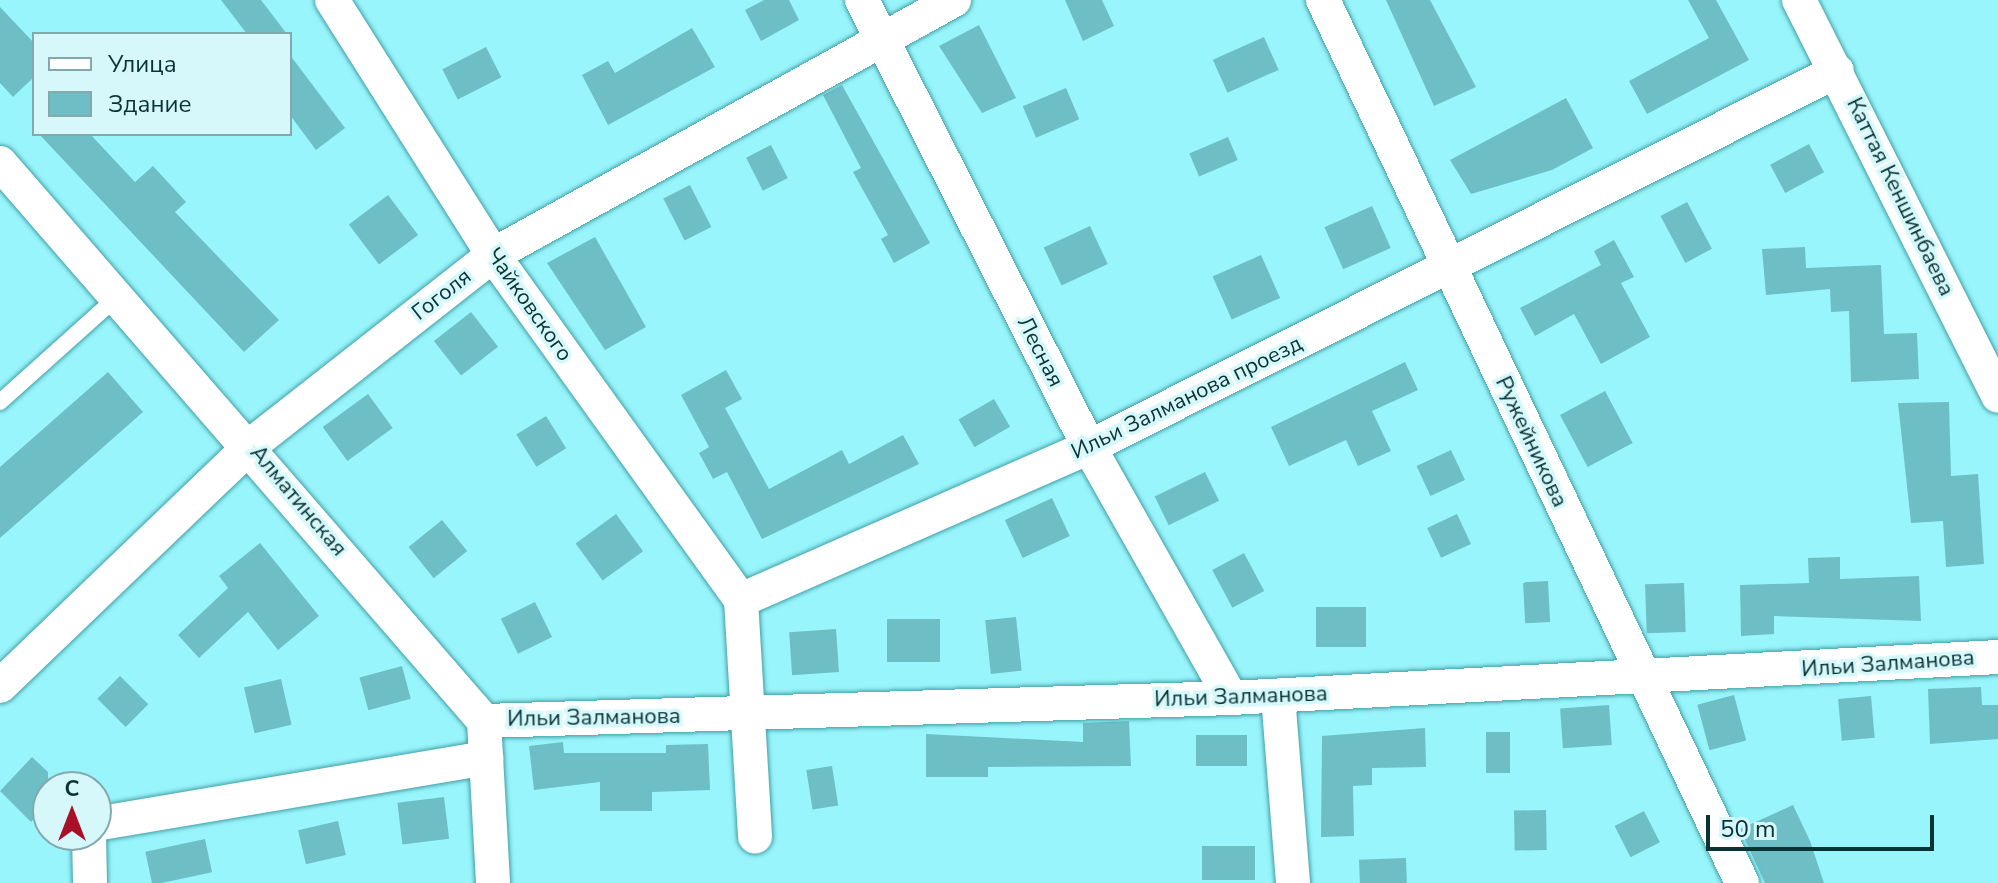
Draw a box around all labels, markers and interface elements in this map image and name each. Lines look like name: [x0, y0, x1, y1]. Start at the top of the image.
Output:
legend: [32, 32, 292, 136]
text: Улица: [108, 48, 177, 80]
text: Здание: [108, 88, 192, 120]
street label: Каттая Кеншинбаева: [1840, 94, 1960, 300]
street label: Чайковского: [480, 243, 578, 367]
street label: Гоголя: [407, 264, 477, 326]
street label: Лесная: [1011, 312, 1069, 392]
street label: Ильи Залманова проезд: [1067, 331, 1307, 465]
street label: Ружейникова: [1489, 372, 1573, 512]
street label: Алматинская: [244, 440, 352, 562]
street label: Ильи Залманова: [1801, 645, 1975, 683]
street label: Ильи Залманова: [1154, 681, 1328, 713]
street label: Ильи Залманова: [507, 703, 681, 733]
north arrow: [32, 771, 112, 851]
text: С: [65, 774, 79, 804]
scale bar: [1710, 799, 1938, 849]
text: 50 m: [1720, 813, 1776, 845]

